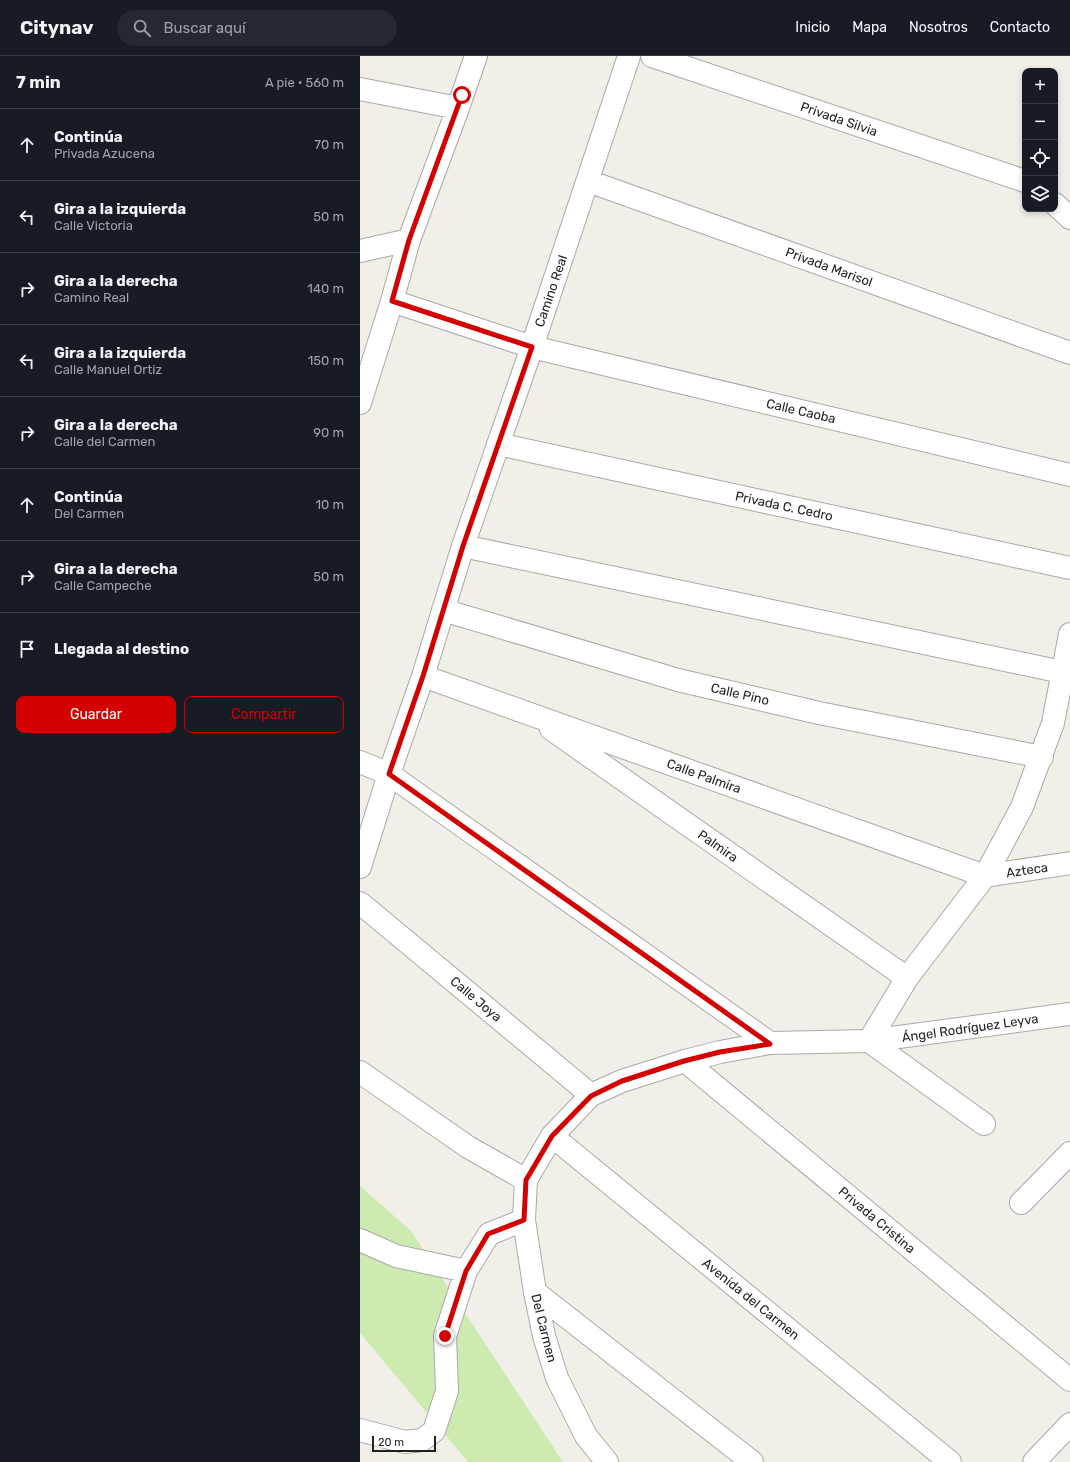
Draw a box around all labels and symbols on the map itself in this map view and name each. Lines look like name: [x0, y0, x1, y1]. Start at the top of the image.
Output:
route start: [453, 86, 471, 104]
street label: Privada Silvia: [798, 99, 880, 139]
street label: Privada Marisol: [783, 244, 875, 290]
street label: Camino Real: [532, 253, 570, 329]
street label: Calle Caoba: [765, 396, 837, 426]
street label: Privada C. Cedro: [734, 488, 834, 524]
street label: Calle Pino: [709, 680, 771, 708]
street label: Calle Palmira: [665, 756, 743, 796]
street label: Palmira: [695, 827, 741, 865]
street label: Azteca: [1005, 860, 1049, 880]
street label: Calle Joya: [447, 973, 505, 1025]
street label: Ángel Rodríguez Leyva: [901, 1011, 1039, 1046]
street label: Privada Cristina: [836, 1184, 918, 1256]
street label: Avenida del Carmen: [699, 1255, 803, 1343]
street label: Del Carmen: [528, 1292, 560, 1364]
route end: [436, 1327, 454, 1345]
scale bar: [372, 1434, 436, 1453]

